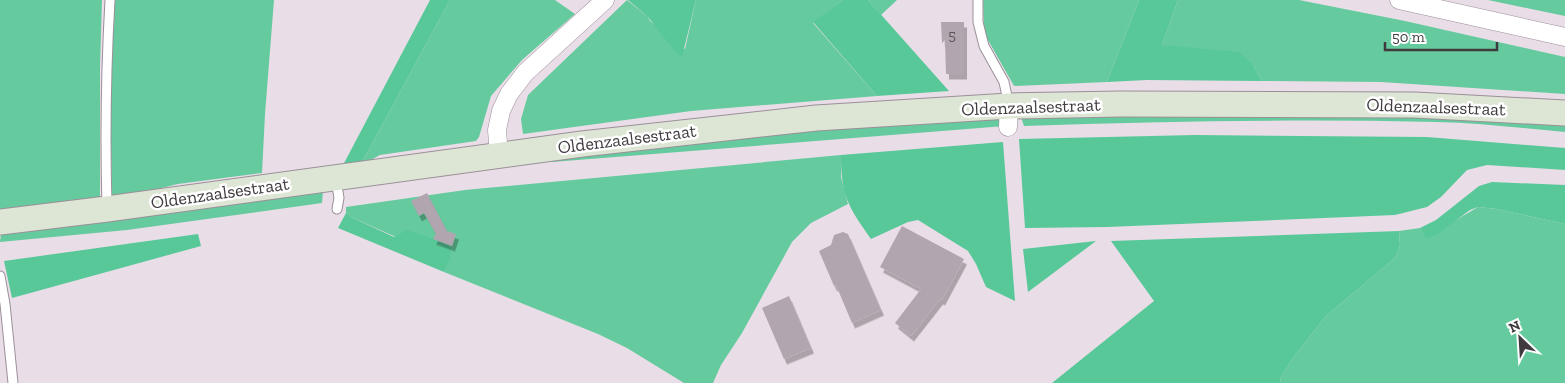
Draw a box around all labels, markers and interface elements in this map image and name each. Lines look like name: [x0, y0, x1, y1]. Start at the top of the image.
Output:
scale bar: [1385, 20, 1498, 52]
house number: 5: [948, 26, 956, 44]
text: 50 m: [1392, 28, 1425, 46]
street label: Oldenzaalsestraat: [961, 94, 1101, 120]
street label: Oldenzaalsestraat: [1366, 94, 1506, 120]
street label: Oldenzaalsestraat: [556, 120, 698, 158]
street label: Oldenzaalsestraat: [149, 172, 291, 214]
north arrow: [1495, 313, 1545, 363]
text: N: [1506, 317, 1523, 337]

